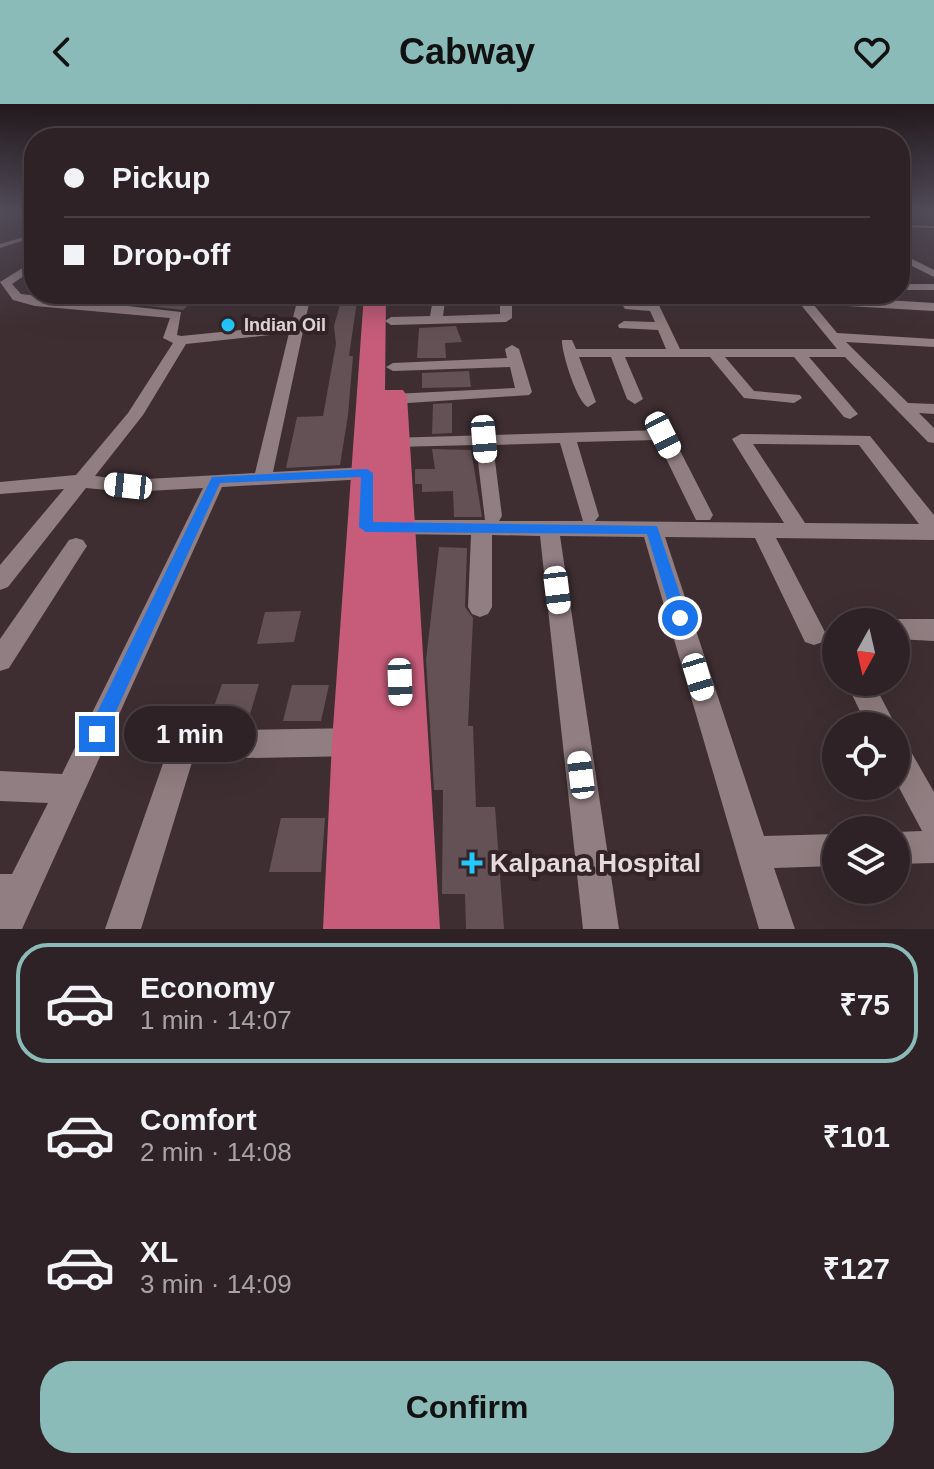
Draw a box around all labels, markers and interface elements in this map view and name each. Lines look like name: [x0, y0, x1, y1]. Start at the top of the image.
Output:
icon: back: [40, 30, 84, 74]
icon: heart: [850, 30, 894, 74]
text: Cabway: [399, 31, 535, 72]
text: Pickup: [112, 161, 210, 194]
text: Drop-off: [112, 238, 230, 271]
place label: Indian Oil: [244, 315, 326, 335]
marker: Indian Oil: [219, 316, 237, 334]
car: [641, 408, 685, 462]
car: [470, 414, 498, 464]
car: [103, 472, 153, 500]
car: [542, 565, 572, 615]
route start: [662, 600, 698, 636]
north arrow: [822, 608, 910, 696]
map controls: [822, 608, 910, 904]
car: [680, 651, 716, 703]
car: [387, 658, 413, 706]
callout: 1 min: [125, 706, 257, 762]
button: locate: [822, 712, 910, 800]
route end: [79, 716, 115, 752]
text: 1 min: [156, 719, 224, 749]
car: [566, 750, 596, 800]
button: layers: [822, 816, 910, 904]
place label: Kalpana Hospital: [490, 848, 701, 878]
marker: Kalpana Hospital: [461, 852, 483, 874]
icon: car: [44, 967, 116, 1039]
text: Economy: [140, 971, 275, 1004]
text: ₹75: [839, 988, 890, 1021]
text: 1 min · 14:07: [140, 1005, 292, 1035]
icon: car: [44, 1099, 116, 1171]
text: Comfort: [140, 1103, 257, 1136]
text: ₹101: [823, 1120, 890, 1153]
text: 2 min · 14:08: [140, 1137, 292, 1167]
icon: car: [44, 1231, 116, 1303]
text: XL: [140, 1235, 178, 1268]
text: ₹127: [823, 1252, 890, 1285]
text: 3 min · 14:09: [140, 1269, 292, 1299]
button: Confirm: [40, 1361, 894, 1453]

